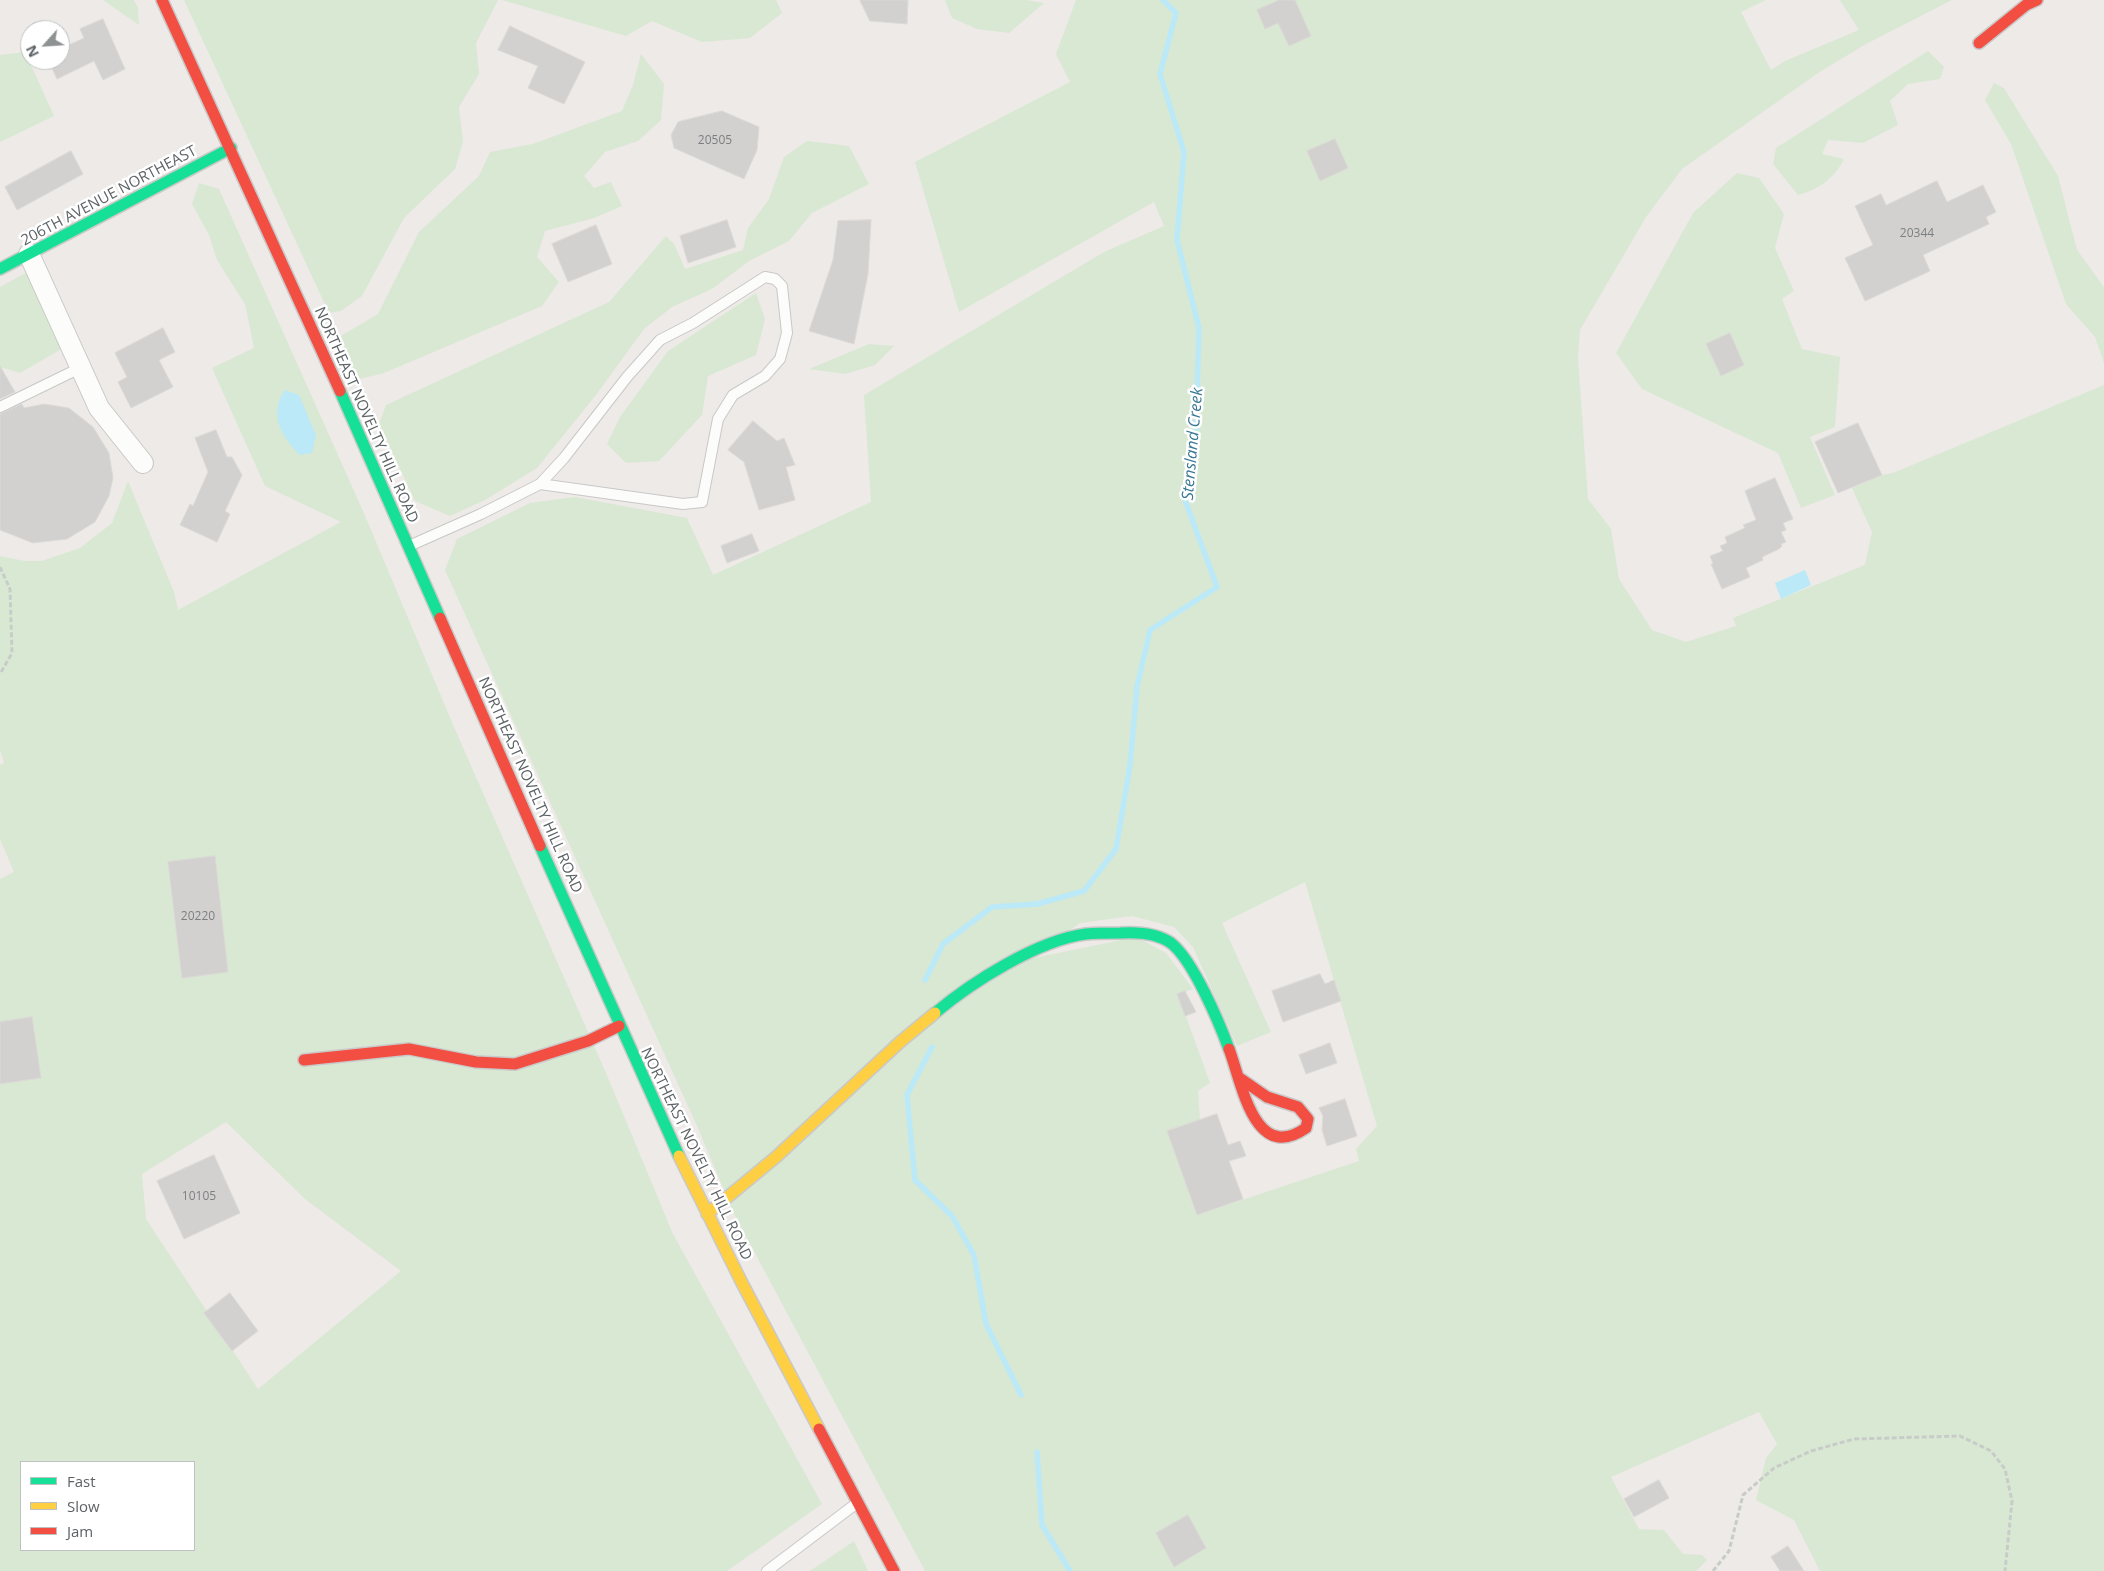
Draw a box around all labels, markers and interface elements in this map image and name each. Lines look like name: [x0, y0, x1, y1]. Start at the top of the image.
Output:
north arrow: [20, 20, 70, 70]
text: N: [21, 42, 43, 61]
house number: 20505: [698, 134, 732, 148]
street label: 206TH AVENUE NORTHEAST: [18, 142, 200, 250]
house number: 20344: [1900, 227, 1934, 241]
street label: NORTHEAST NOVELTY HILL ROAD: [310, 304, 422, 526]
water label: Stensland Creek: [1179, 387, 1207, 501]
street label: NORTHEAST NOVELTY HILL ROAD: [474, 674, 586, 896]
house number: 20220: [181, 910, 215, 924]
street label: NORTHEAST NOVELTY HILL ROAD: [637, 1045, 755, 1263]
house number: 10105: [182, 1190, 216, 1204]
legend: [20, 1461, 195, 1551]
text: Fast: [67, 1471, 96, 1491]
text: Slow: [67, 1496, 100, 1516]
text: Jam: [67, 1521, 93, 1541]

